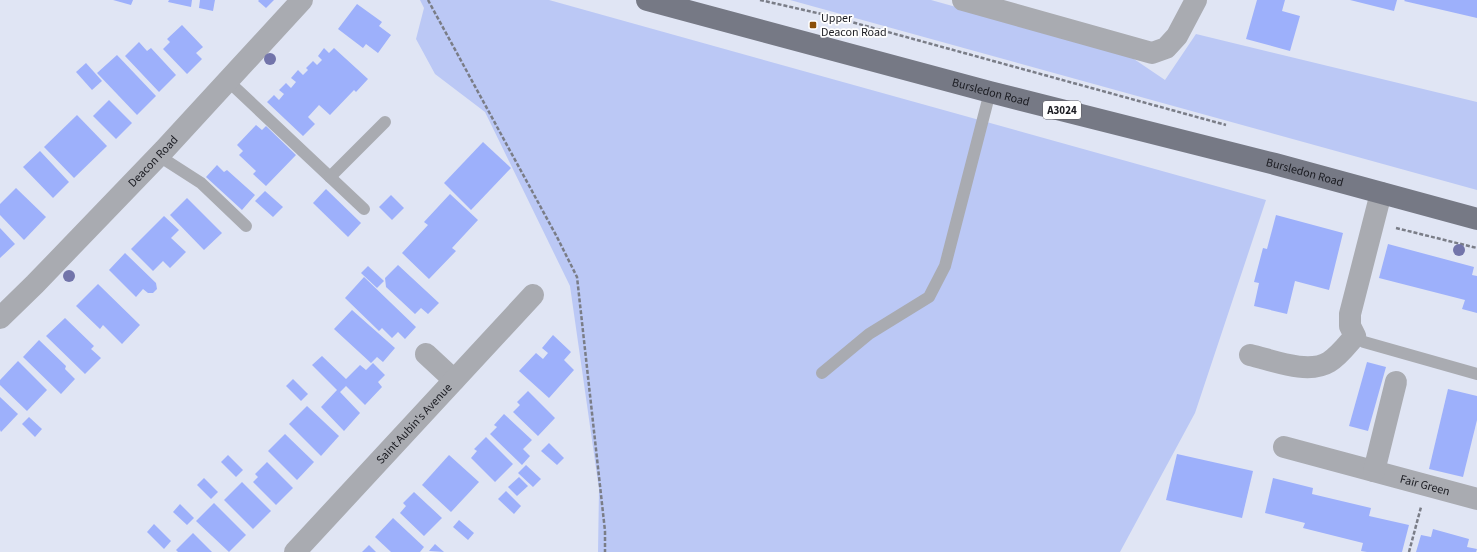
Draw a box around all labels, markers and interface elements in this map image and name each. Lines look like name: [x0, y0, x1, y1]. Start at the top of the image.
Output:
place label: Upper Deacon Road: [821, 10, 887, 41]
marker: Upper Deacon Road: [808, 20, 818, 30]
street label: Bursledon Road: [950, 74, 1032, 110]
road number: A3024: [1043, 101, 1081, 119]
street label: Deacon Road: [124, 132, 182, 191]
street label: Bursledon Road: [1264, 154, 1346, 191]
street label: Saint Aubin's Avenue: [372, 379, 456, 468]
street label: Fair Green: [1398, 470, 1452, 500]

